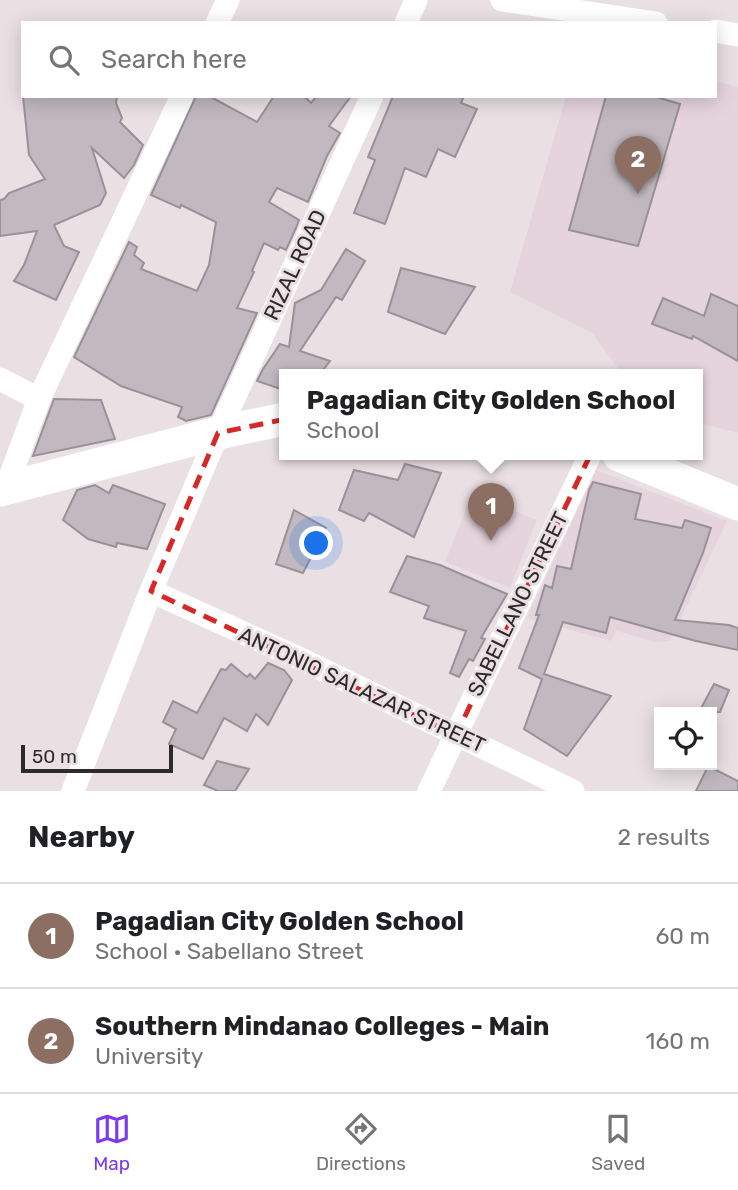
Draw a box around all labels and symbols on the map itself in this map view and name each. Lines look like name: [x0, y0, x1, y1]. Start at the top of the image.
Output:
pin: 2: [615, 136, 661, 194]
street label: RIZAL ROAD: [258, 206, 331, 324]
pin: 1: [468, 483, 514, 541]
street label: SABELLANO STREET: [462, 508, 573, 700]
your location: [299, 526, 333, 560]
street label: ANTONIO SALAZAR STREET: [235, 621, 489, 758]
scale bar: [21, 742, 173, 774]

